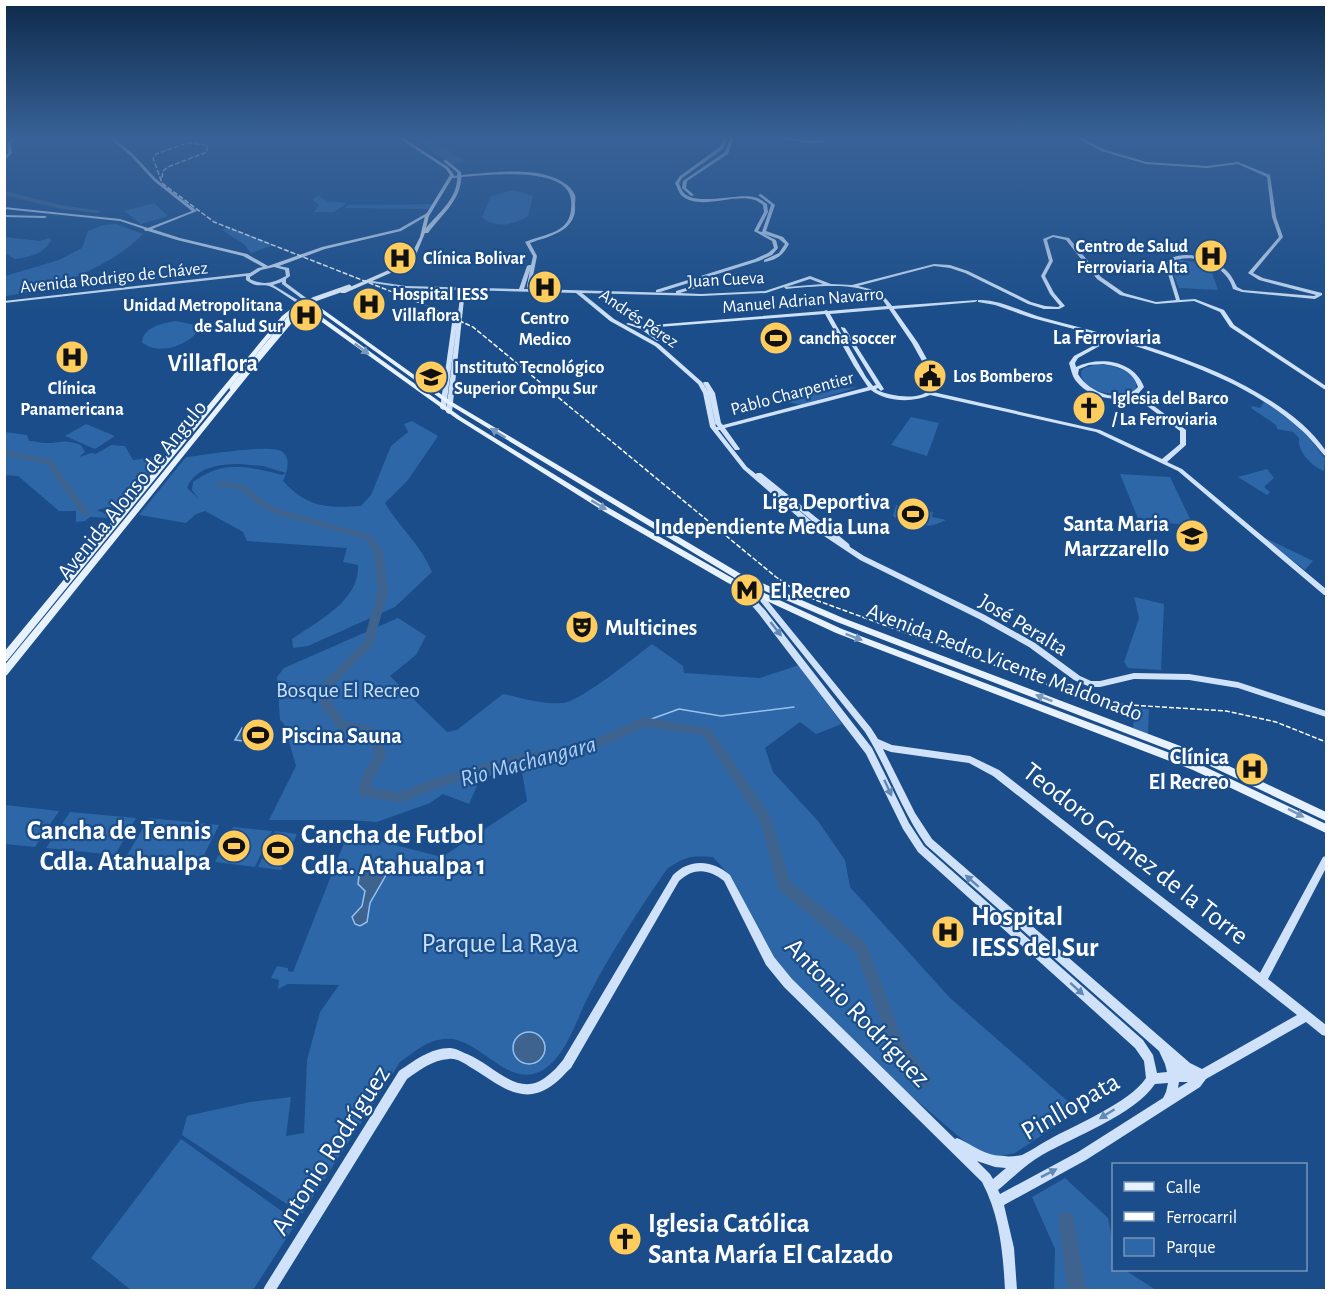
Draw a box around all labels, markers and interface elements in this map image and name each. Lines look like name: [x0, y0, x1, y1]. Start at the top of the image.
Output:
place label: Centro de Salud Ferroviaria Alta: [1075, 238, 1189, 277]
hospital icon: Centro de Salud Ferroviaria Alta: [1193, 238, 1229, 274]
hospital icon: Clínica Bolivar: [382, 240, 418, 276]
place label: Clínica Bolivar: [423, 250, 526, 268]
street label: Avenida Rodrigo de Chávez: [19, 259, 209, 297]
hospital icon: Centro Medico: [527, 269, 563, 305]
street label: Juan Cueva: [687, 269, 765, 291]
street label: Manuel Adrian Navarro: [722, 285, 885, 317]
hospital icon: Hospital IESS Villaflora: [351, 286, 387, 322]
place label: Hospital IESS Villaflora: [392, 286, 489, 325]
street label: Andrés Pérez: [596, 286, 681, 352]
place label: Unidad Metropolitana de Salud Sur: [123, 297, 284, 336]
hospital icon: Unidad Metropolitana de Salud Sur: [288, 297, 324, 333]
place label: Centro Medico: [519, 310, 571, 349]
sports icon: cancha soccer: [758, 320, 794, 356]
district label: La Ferroviaria: [1053, 328, 1162, 348]
place label: cancha soccer: [799, 330, 897, 348]
hospital icon: Clínica Panamericana: [54, 339, 90, 375]
one-way arrow: [355, 343, 370, 355]
district label: Villaflora: [168, 352, 258, 376]
public building icon: Los Bomberos: [912, 358, 948, 394]
school or university icon: Instituto Tecnológico Superior Compu Sur: [413, 359, 449, 395]
place label: Instituto Tecnológico Superior Compu Sur: [454, 359, 604, 398]
place label: Los Bomberos: [953, 368, 1053, 386]
street label: Pablo Charpentier: [729, 369, 856, 419]
place label: Clínica Panamericana: [20, 380, 124, 419]
church icon: Iglesia del Barco / La Ferroviaria: [1071, 390, 1107, 426]
place label: Iglesia del Barco / La Ferroviaria: [1111, 390, 1229, 429]
street label: Avenida Alonso de Angulo: [53, 396, 211, 583]
one-way arrow: [490, 427, 506, 438]
place label: Liga Deportiva Independiente Media Luna: [654, 491, 890, 538]
sports icon: Liga Deportiva Independiente Media Luna: [895, 496, 931, 532]
one-way arrow: [591, 500, 607, 511]
place label: Santa Maria Marzzarello: [1063, 513, 1169, 560]
school or university icon: Santa Maria Marzzarello: [1174, 518, 1210, 554]
metro station icon: El Recreo: [729, 572, 765, 608]
place label: El Recreo: [770, 580, 851, 602]
street label: José Peralta: [975, 590, 1072, 660]
street label: Avenida Pedro Vicente Maldonado: [864, 599, 1146, 725]
theatre icon: Multicines: [564, 609, 600, 645]
place label: Multicines: [605, 617, 697, 639]
one-way arrow: [769, 622, 781, 637]
one-way arrow: [845, 632, 863, 642]
park label: Bosque El Recreo: [276, 679, 420, 701]
one-way arrow: [1035, 693, 1053, 702]
sports icon: Piscina Sauna: [240, 717, 276, 753]
place label: Piscina Sauna: [281, 725, 402, 747]
water label: Rio Machangara: [458, 732, 599, 792]
place label: Clínica El Recreo: [1149, 746, 1229, 793]
hospital icon: Clínica El Recreo: [1234, 751, 1270, 787]
street label: Teodoro Gómez de la Torre: [1018, 757, 1253, 949]
one-way arrow: [883, 780, 892, 797]
one-way arrow: [1287, 808, 1305, 818]
place label: Cancha de Tennis Cdla. Atahualpa: [27, 817, 211, 875]
place label: Cancha de Futbol Cdla. Atahualpa 1: [301, 821, 486, 879]
sports icon: Cancha de Tennis Cdla. Atahualpa: [216, 828, 252, 864]
sports icon: Cancha de Futbol Cdla. Atahualpa 1: [260, 832, 296, 868]
one-way arrow: [965, 875, 980, 888]
place label: Hospital IESS del Sur: [971, 903, 1099, 961]
hospital icon: Hospital IESS del Sur: [930, 914, 966, 950]
park label: Parque La Raya: [422, 930, 578, 958]
street label: Antonio Rodríguez: [780, 933, 935, 1092]
one-way arrow: [1069, 982, 1084, 996]
street label: Antonio Rodríguez: [266, 1061, 395, 1240]
street label: Pinllopata: [1017, 1068, 1124, 1145]
one-way arrow: [1099, 1108, 1115, 1119]
legend: [1112, 1163, 1307, 1271]
one-way arrow: [1041, 1168, 1058, 1178]
text: Calle: [1166, 1179, 1201, 1197]
text: Ferrocarril: [1166, 1209, 1237, 1227]
place label: Iglesia Católica Santa María El Calzado: [648, 1210, 893, 1268]
church icon: Iglesia Católica Santa María El Calzado: [607, 1221, 643, 1257]
text: Parque: [1166, 1239, 1215, 1257]

